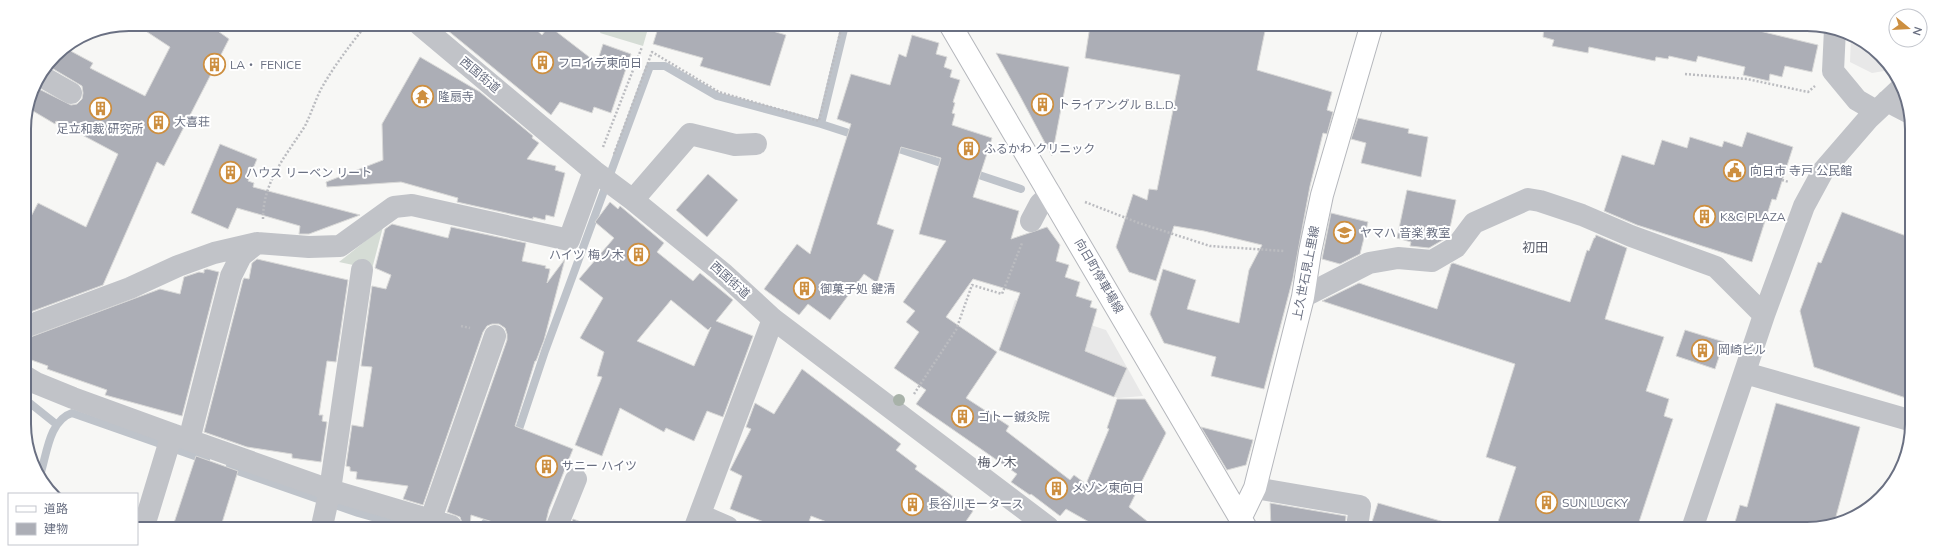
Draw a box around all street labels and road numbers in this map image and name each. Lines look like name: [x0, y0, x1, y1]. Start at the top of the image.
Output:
street label: 西国街道: [457, 53, 504, 96]
street label: 上久世石見上里線: [1289, 224, 1322, 321]
street label: 向日町停車場線: [1072, 236, 1127, 316]
street label: 西国街道: [707, 258, 753, 301]

